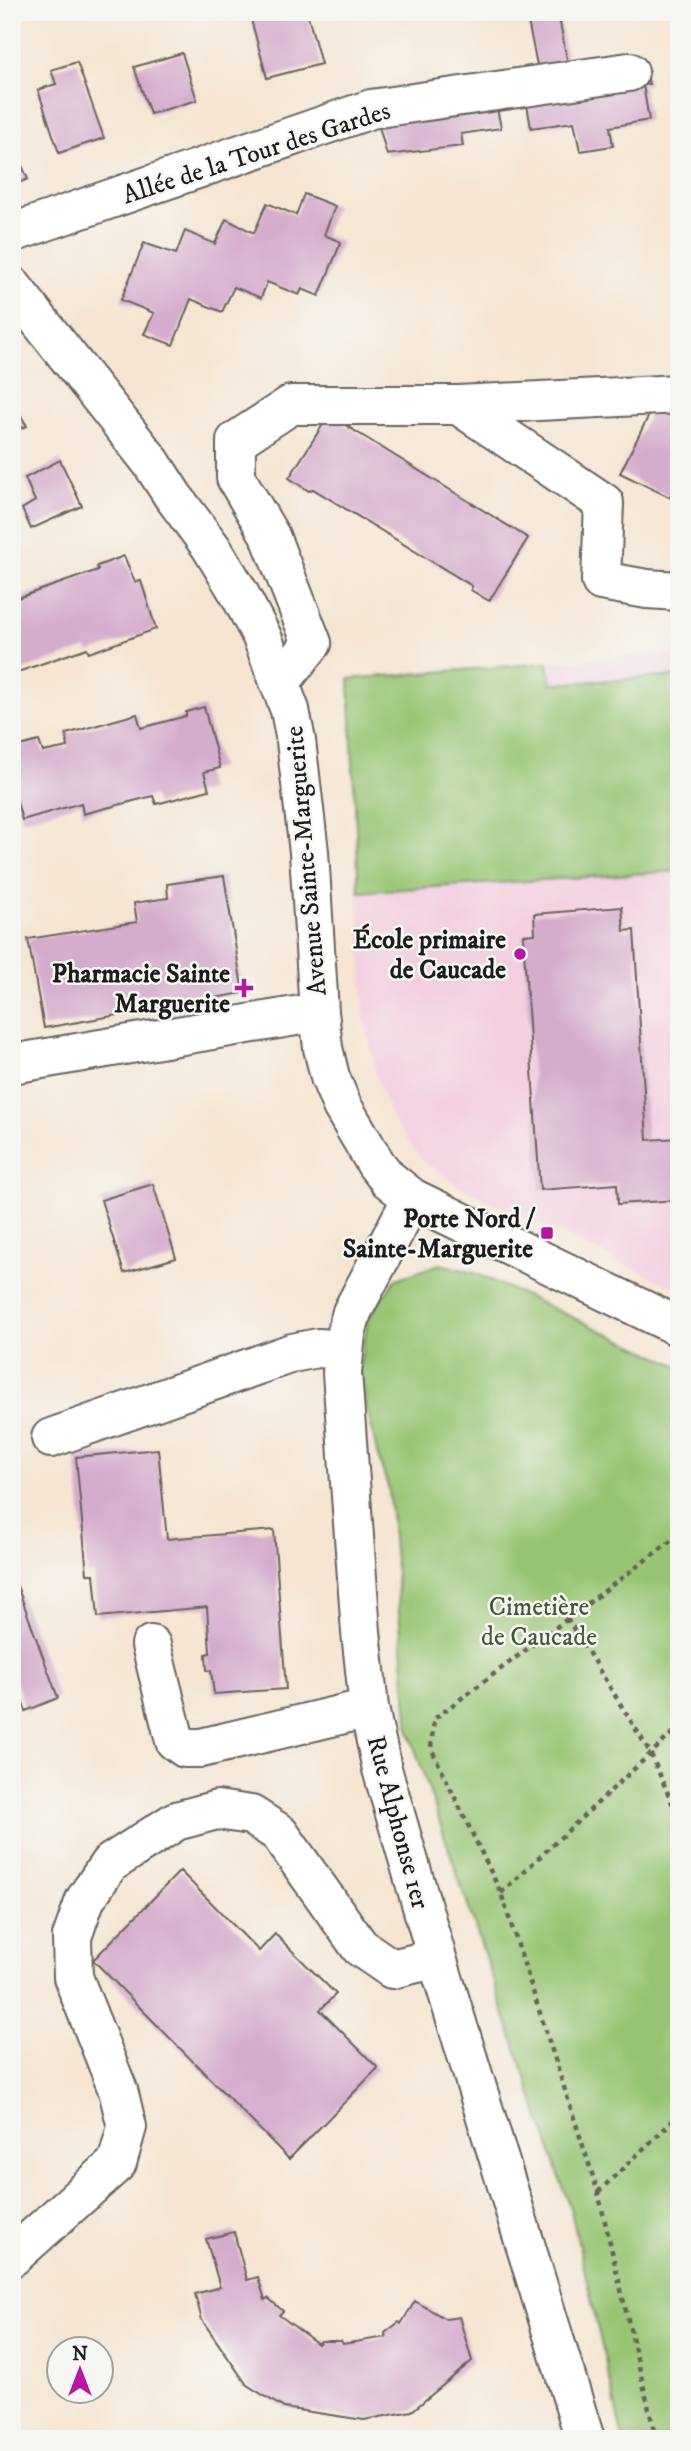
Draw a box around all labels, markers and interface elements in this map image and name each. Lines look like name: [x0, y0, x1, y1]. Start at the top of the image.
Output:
street label: Allée de la Tour des Gardes: [118, 95, 394, 212]
street label: Avenue Sainte-Marguerite: [278, 725, 335, 997]
place label: École primaire de Caucade: [353, 923, 506, 987]
marker: École primaire de Caucade: [512, 946, 528, 962]
place label: Pharmacie Sainte Marguerite: [52, 958, 230, 1021]
marker: Pharmacie Sainte Marguerite: [236, 980, 252, 996]
place label: Porte Nord / Sainte-Marguerite: [343, 1203, 536, 1266]
marker: Porte Nord / Sainte-Marguerite: [539, 1225, 555, 1241]
park label: Cimetière de Caucade: [481, 1591, 597, 1654]
street label: Rue Alphonse 1er: [359, 1732, 437, 1913]
north arrow: [46, 2336, 116, 2406]
text: N: [72, 2343, 88, 2366]

